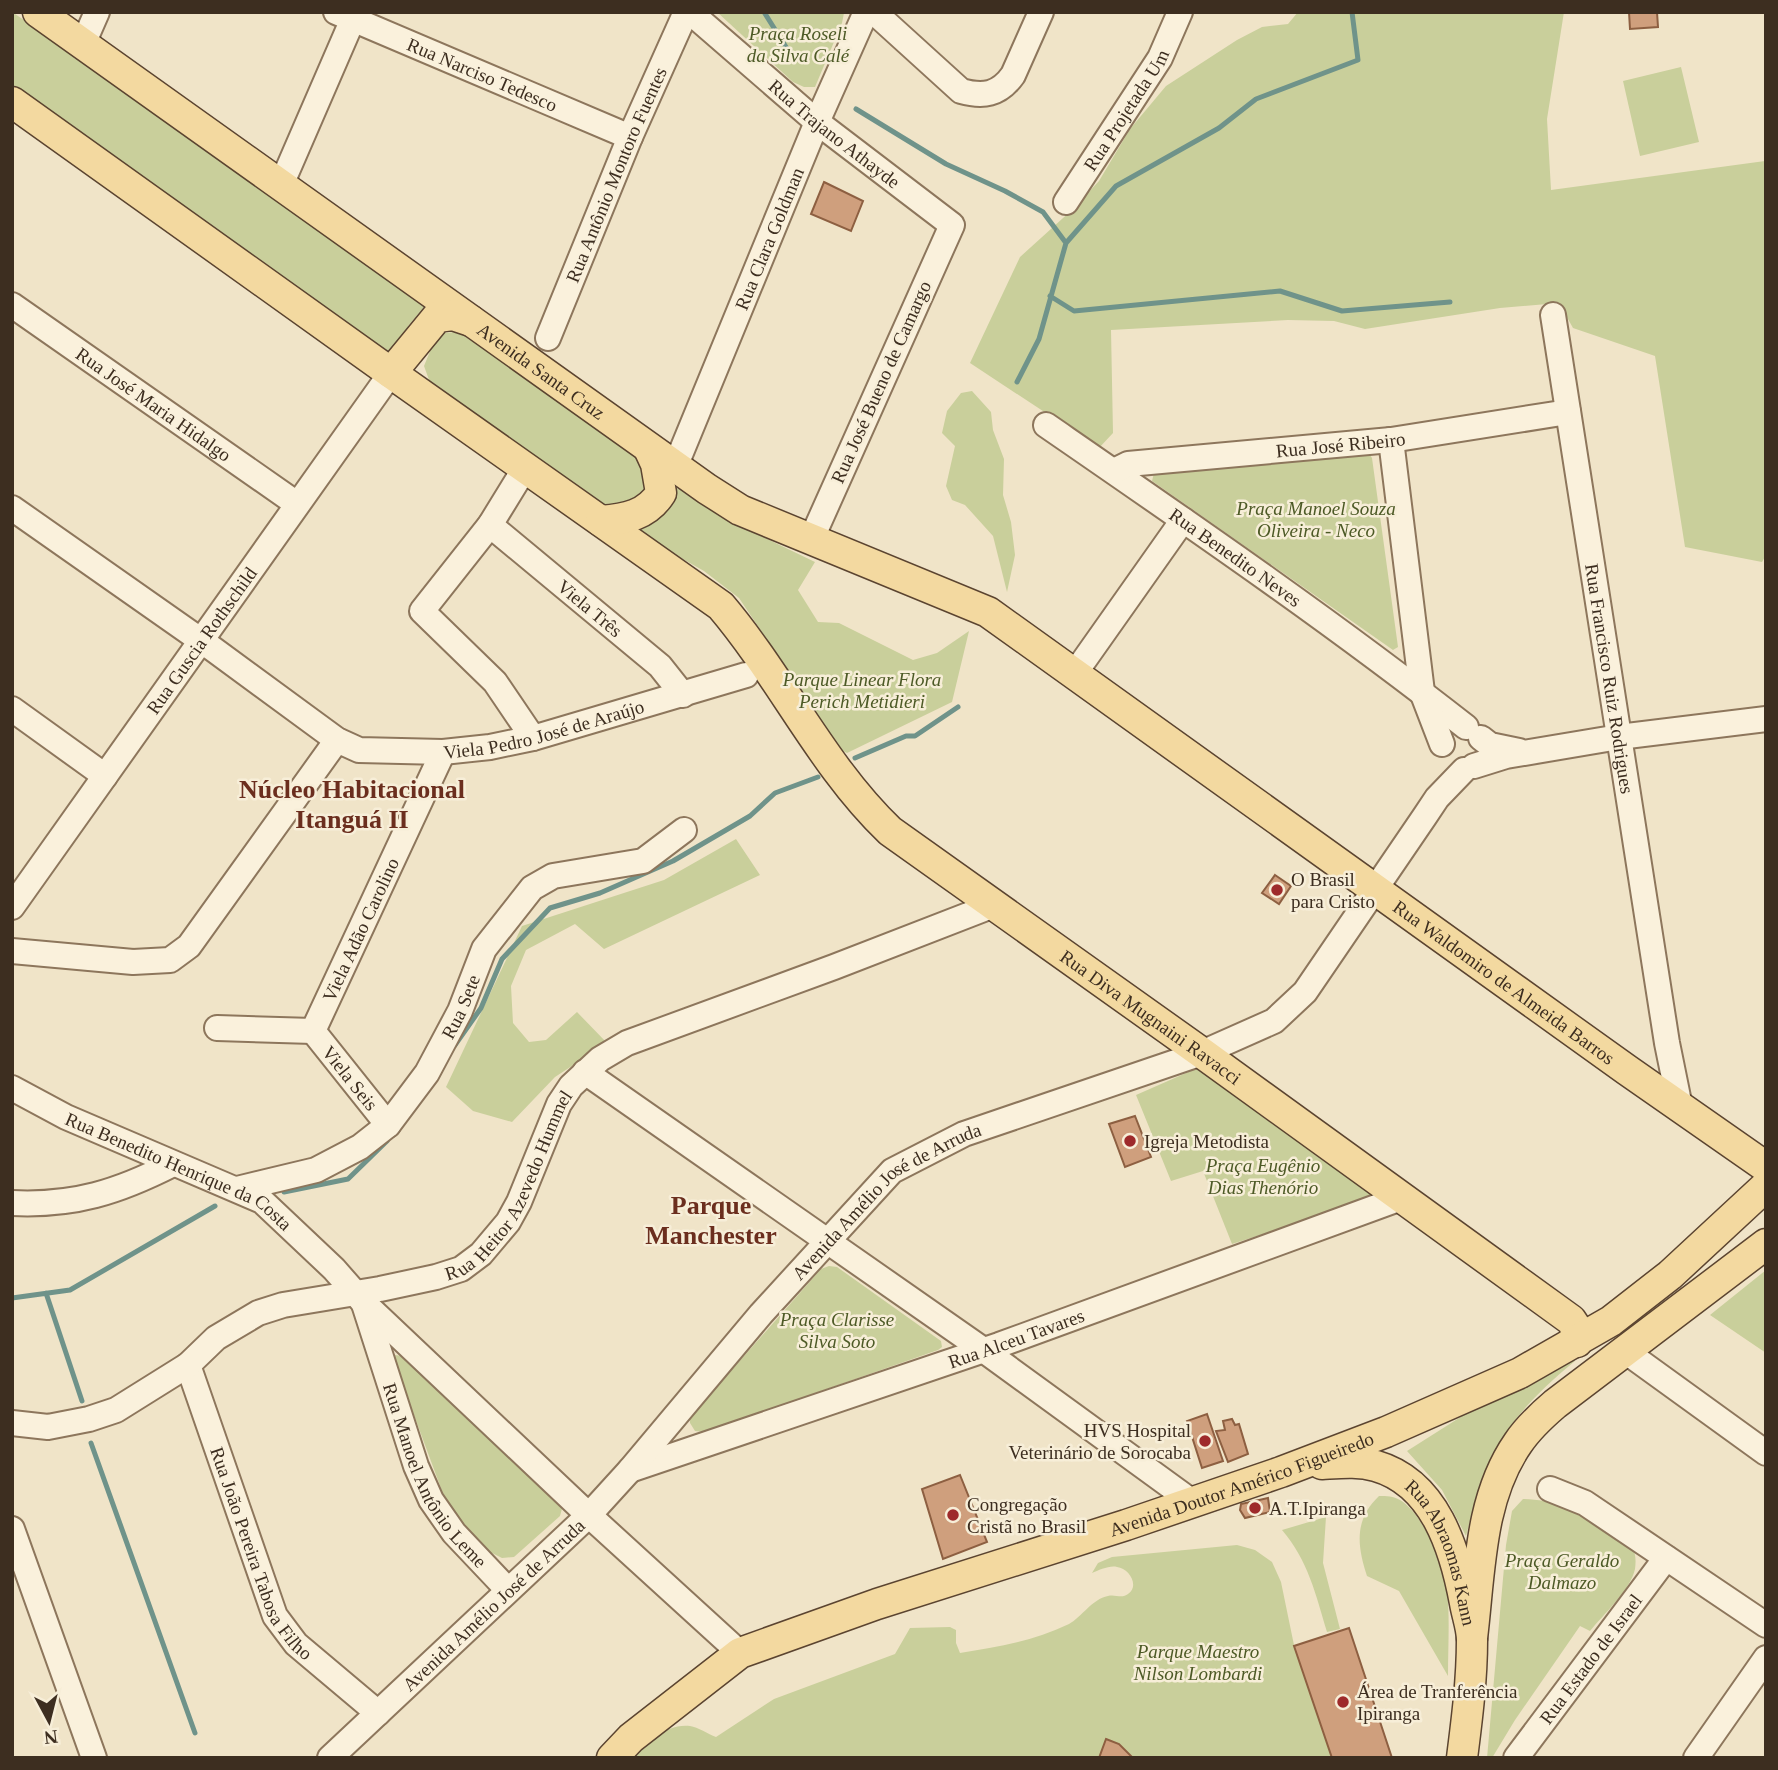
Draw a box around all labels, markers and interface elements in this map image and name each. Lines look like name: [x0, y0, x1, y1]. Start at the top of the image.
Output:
park label: Praça Roseli da Silva Calé: [747, 23, 851, 66]
street label: Rua Narciso Tedesco: [404, 33, 560, 115]
street label: Rua Projetada Um: [1079, 46, 1173, 174]
street label: Rua Antônio Montoro Fuentes: [561, 64, 671, 285]
street label: Rua Trajano Athayde: [765, 75, 904, 192]
street label: Rua Clara Goldman: [730, 164, 808, 313]
street label: Rua José Bueno de Camargo: [827, 278, 935, 486]
street label: Avenida Santa Cruz: [473, 318, 609, 423]
street label: Rua José Maria Hidalgo: [72, 343, 235, 465]
street label: Rua José Ribeiro: [1275, 427, 1407, 461]
park label: Praça Manoel Souza Oliveira - Neco: [1235, 498, 1396, 541]
street label: Rua Benedito Neves: [1166, 503, 1306, 611]
street label: Rua Guscia Rothschild: [142, 562, 261, 718]
street label: Rua Francisco Ruiz Rodrigues: [1582, 562, 1638, 795]
street label: Viela Três: [554, 575, 627, 641]
park label: Parque Linear Flora Perich Metidieri: [782, 669, 941, 712]
street label: Viela Pedro José de Araújo: [442, 695, 646, 762]
district label: Núcleo Habitacional Itanguá II: [239, 775, 465, 834]
street label: Viela Adão Carolino: [318, 854, 403, 1005]
place label: O Brasil para Cristo: [1291, 869, 1375, 912]
marker: O Brasil para Cristo: [1269, 882, 1285, 898]
street label: Rua Waldomiro de Almeida Barros: [1389, 896, 1619, 1068]
street label: Rua Diva Mugnaini Ravacci: [1056, 945, 1245, 1088]
street label: Rua Sete: [437, 971, 484, 1042]
street label: Viela Seis: [318, 1041, 382, 1114]
street label: Rua Heitor Azevedo Hummel: [442, 1086, 576, 1284]
street label: Rua Benedito Henrique da Costa: [62, 1108, 297, 1235]
street label: Avenida Amélio José de Arruda: [787, 1118, 984, 1284]
place label: Igreja Metodista: [1144, 1131, 1270, 1152]
marker: Igreja Metodista: [1122, 1133, 1138, 1149]
park label: Praça Eugênio Dias Thenório: [1205, 1155, 1320, 1198]
district label: Parque Manchester: [645, 1191, 777, 1250]
street label: Rua Alceu Tavares: [945, 1304, 1087, 1372]
park label: Praça Clarisse Silva Soto: [779, 1309, 894, 1352]
street label: Rua Manoel Antônio Leme: [379, 1380, 491, 1572]
place label: HVS Hospital Veterinário de Sorocaba: [1008, 1420, 1192, 1463]
street label: Avenida Doutor Américo Figueiredo: [1107, 1427, 1376, 1540]
marker: HVS Hospital Veterinário de Sorocaba: [1197, 1433, 1213, 1449]
street label: Rua João Pereira Tabosa Filho: [207, 1444, 317, 1664]
street label: Rua Abraomas Kann: [1401, 1475, 1480, 1628]
place label: Congregação Cristã no Brasil: [967, 1494, 1086, 1537]
place label: A.T.Ipiranga: [1269, 1498, 1366, 1519]
marker: A.T.Ipiranga: [1247, 1500, 1263, 1516]
marker: Congregação Cristã no Brasil: [945, 1507, 961, 1523]
street label: Avenida Amélio José de Arruda: [398, 1514, 589, 1695]
park label: Praça Geraldo Dalmazo: [1504, 1550, 1619, 1593]
street label: Rua Estado de Israel: [1535, 1590, 1646, 1728]
park label: Parque Maestro Nilson Lombardi: [1133, 1641, 1262, 1684]
place label: Área de Tranferência Ipiranga: [1357, 1681, 1518, 1724]
north arrow: [14, 1686, 84, 1756]
marker: Área de Tranferência Ipiranga: [1335, 1694, 1351, 1710]
text: N: [43, 1726, 59, 1749]

